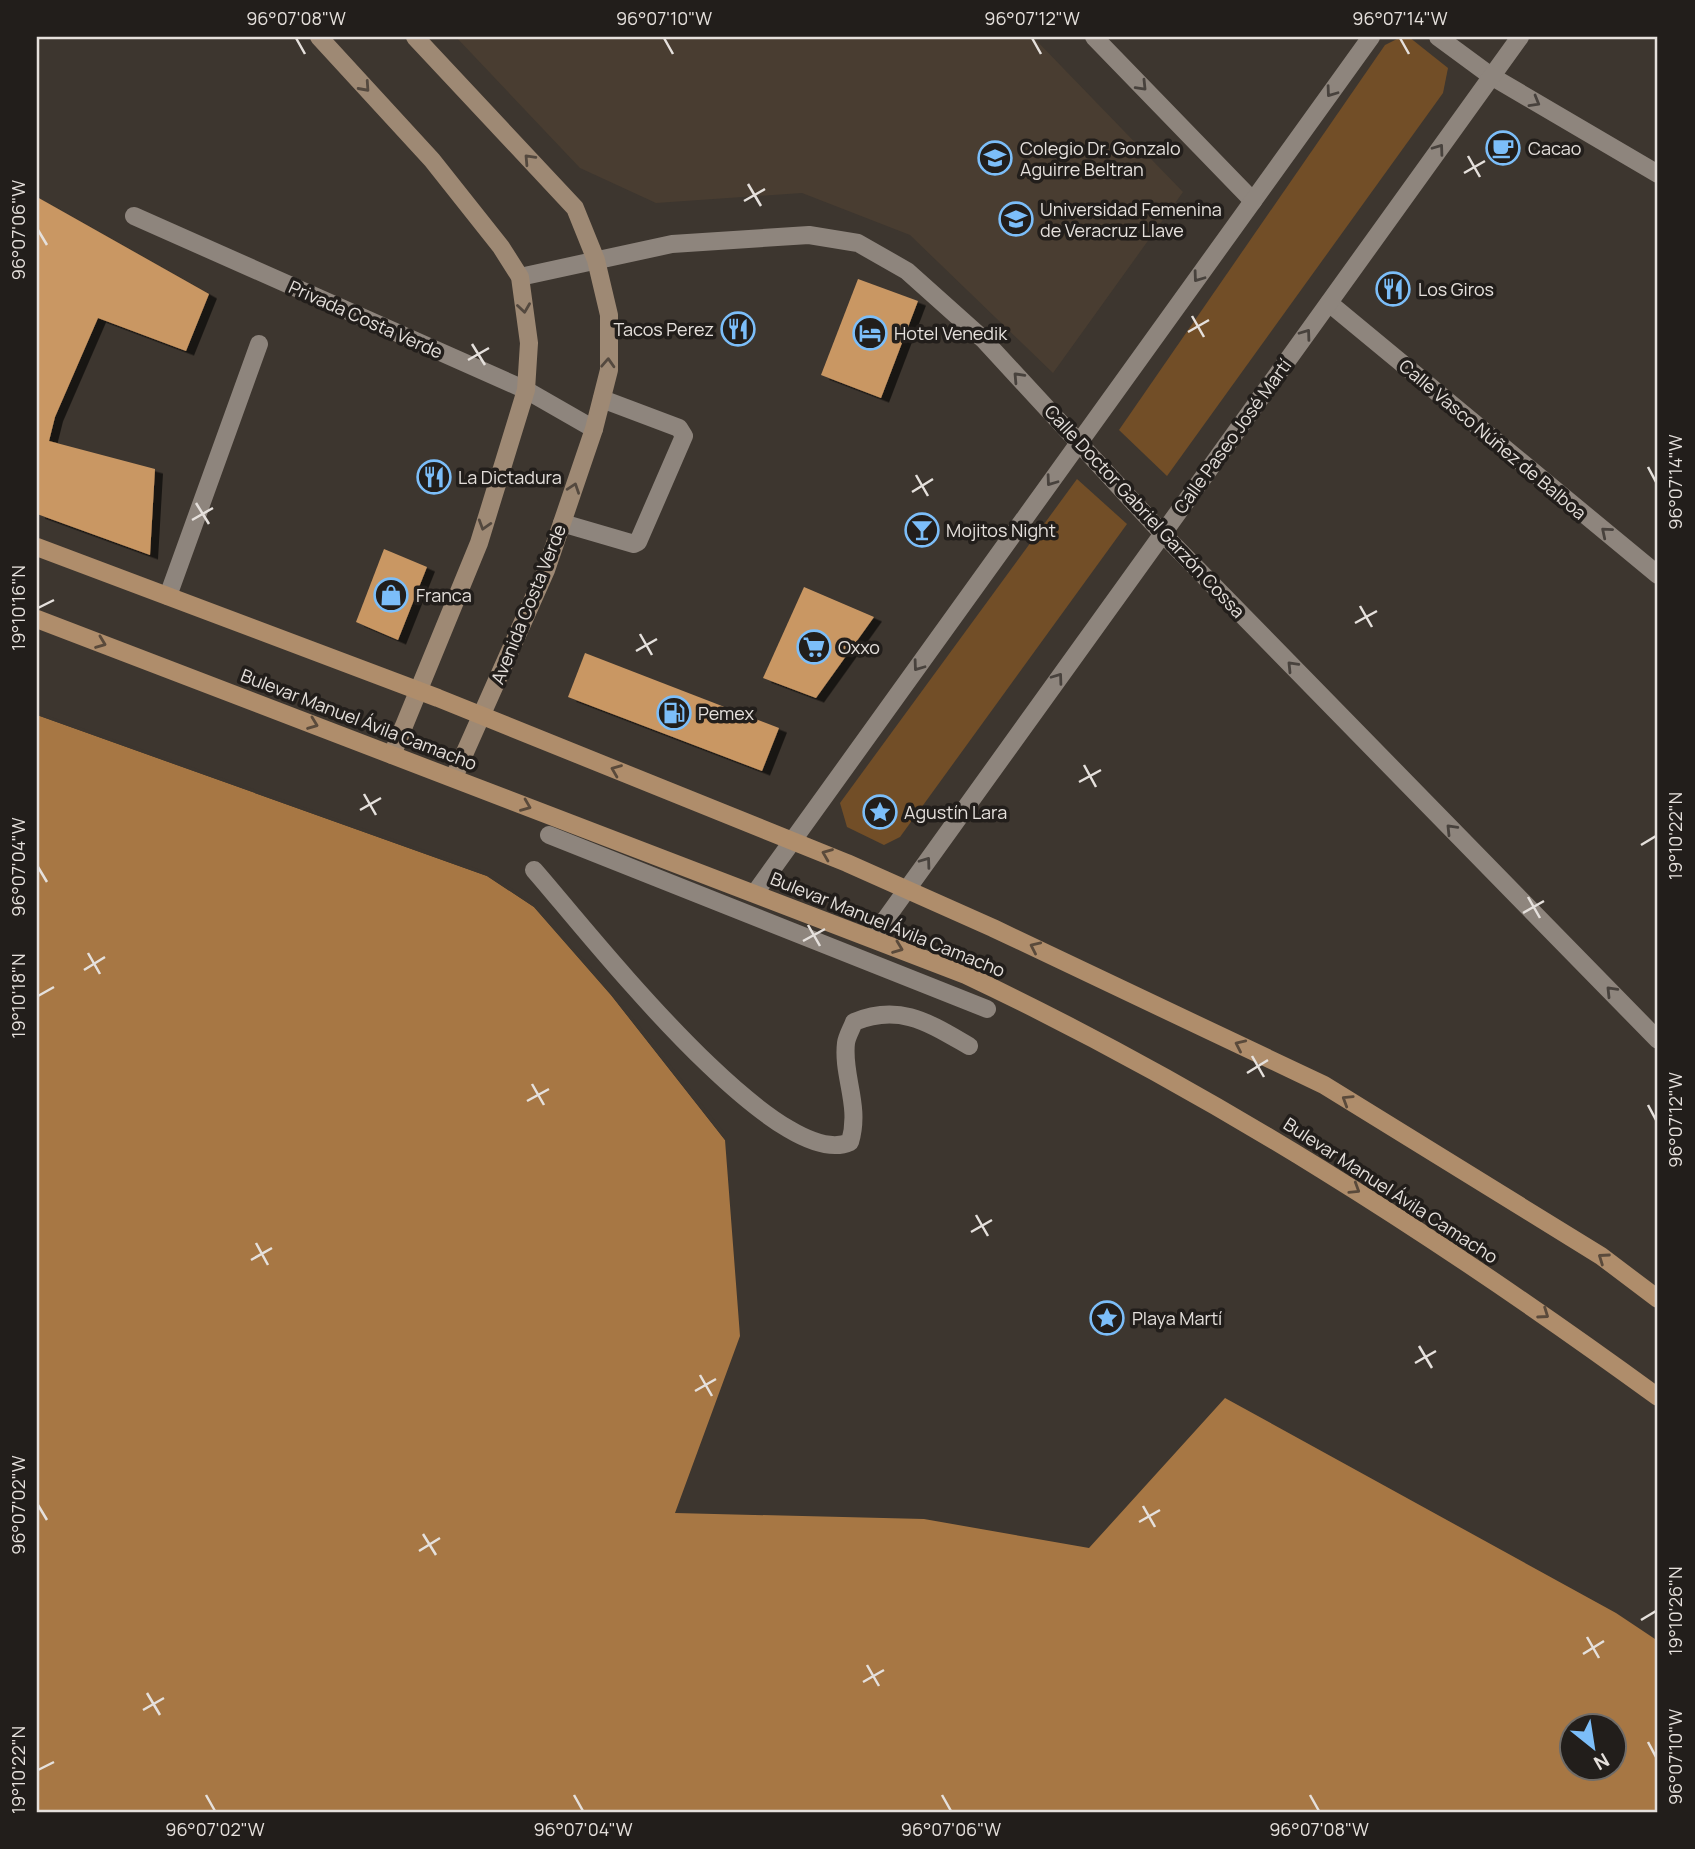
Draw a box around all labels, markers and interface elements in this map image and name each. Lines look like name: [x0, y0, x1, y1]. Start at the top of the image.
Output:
text: 96°07'08"W: [246, 6, 346, 30]
text: 96°07'10"W: [616, 6, 712, 30]
text: 96°07'12"W: [984, 6, 1080, 30]
text: 96°07'14"W: [1352, 6, 1448, 30]
one-way arrow: [1133, 78, 1146, 91]
one-way arrow: [357, 79, 370, 92]
one-way arrow: [1327, 84, 1339, 97]
one-way arrow: [1528, 94, 1541, 107]
cafe icon: Cacao: [1484, 129, 1522, 167]
place label: Colegio Dr. Gonzalo Aguirre Beltran: [1020, 136, 1181, 181]
place label: Cacao: [1528, 136, 1581, 160]
school or university icon: Colegio Dr. Gonzalo Aguirre Beltran: [976, 139, 1014, 177]
one-way arrow: [1431, 144, 1443, 157]
one-way arrow: [525, 154, 538, 167]
text: 96°07'06"W: [6, 180, 30, 280]
place label: Universidad Femenina de Veracruz Llave: [1040, 197, 1222, 242]
school or university icon: Universidad Femenina de Veracruz Llave: [997, 200, 1035, 238]
one-way arrow: [1194, 269, 1206, 282]
restaurant icon: Los Giros: [1374, 270, 1412, 308]
street label: Privada Costa Verde: [285, 274, 447, 364]
place label: Los Giros: [1418, 277, 1494, 301]
one-way arrow: [516, 302, 531, 314]
restaurant icon: Tacos Perez: [719, 310, 757, 348]
hotel icon: Hotel Venedik: [851, 314, 889, 352]
place label: Tacos Perez: [614, 317, 714, 341]
place label: Hotel Venedik: [894, 321, 1008, 345]
one-way arrow: [1298, 329, 1310, 342]
street label: Calle Vasco Núñez de Balboa: [1394, 353, 1592, 525]
street label: Calle Paseo José Martí: [1168, 354, 1296, 518]
one-way arrow: [601, 357, 616, 368]
one-way arrow: [1013, 372, 1026, 385]
street label: Calle Doctor Gabriel Garzón Cossa: [1040, 399, 1250, 623]
text: 96°07'14"W: [1663, 434, 1687, 530]
restaurant icon: La Dictadura: [415, 458, 453, 496]
place label: La Dictadura: [458, 465, 562, 489]
one-way arrow: [1047, 473, 1059, 486]
one-way arrow: [566, 483, 580, 495]
bar icon: Mojitos Night: [903, 511, 941, 549]
one-way arrow: [478, 518, 492, 531]
place label: Mojitos Night: [946, 518, 1056, 542]
street label: Avenida Costa Verde: [485, 521, 571, 687]
one-way arrow: [1601, 527, 1613, 540]
text: 19°10'16"N: [6, 565, 30, 651]
shop icon: Franca: [372, 576, 410, 614]
place label: Franca: [416, 583, 472, 607]
supermarket icon: Oxxo: [795, 628, 833, 666]
one-way arrow: [94, 635, 106, 649]
place label: Oxxo: [838, 635, 880, 659]
one-way arrow: [914, 658, 926, 671]
one-way arrow: [1288, 661, 1301, 674]
street label: Bulevar Manuel Ávila Camacho: [238, 663, 480, 775]
one-way arrow: [1050, 673, 1063, 686]
fuel station icon: Pemex: [655, 694, 693, 732]
place label: Pemex: [698, 701, 754, 725]
one-way arrow: [307, 716, 319, 730]
one-way arrow: [610, 765, 622, 779]
text: 19°10'22"N: [1663, 792, 1687, 880]
place icon: Agustín Lara: [861, 793, 899, 831]
one-way arrow: [519, 797, 531, 811]
place label: Agustín Lara: [904, 800, 1007, 824]
text: 96°07'04"W: [6, 817, 30, 917]
one-way arrow: [1447, 824, 1460, 837]
one-way arrow: [822, 849, 834, 863]
one-way arrow: [917, 857, 930, 870]
street label: Bulevar Manuel Ávila Camacho: [767, 866, 1009, 982]
one-way arrow: [892, 940, 904, 954]
one-way arrow: [1029, 942, 1042, 956]
text: 19°10'18"N: [6, 954, 30, 1038]
one-way arrow: [1606, 986, 1619, 999]
one-way arrow: [1235, 1039, 1247, 1053]
text: 96°07'12"W: [1663, 1072, 1687, 1168]
one-way arrow: [1342, 1095, 1355, 1108]
street label: Bulevar Manuel Ávila Camacho: [1279, 1112, 1503, 1268]
one-way arrow: [1347, 1180, 1360, 1193]
one-way arrow: [1598, 1254, 1611, 1266]
place icon: Playa Martí: [1088, 1299, 1126, 1337]
place label: Playa Martí: [1132, 1306, 1222, 1330]
one-way arrow: [1536, 1306, 1549, 1318]
text: 96°07'02"W: [6, 1455, 30, 1555]
text: 19°10'26"N: [1663, 1567, 1687, 1655]
text: 96°07'10"W: [1663, 1709, 1687, 1805]
north arrow: [1558, 1713, 1628, 1783]
text: 19°10'22"N: [6, 1726, 30, 1814]
text: N: [1589, 1747, 1614, 1776]
text: 96°07'02"W: [165, 1817, 265, 1841]
text: 96°07'04"W: [533, 1817, 633, 1841]
text: 96°07'06"W: [901, 1817, 1001, 1841]
text: 96°07'08"W: [1269, 1817, 1369, 1841]

